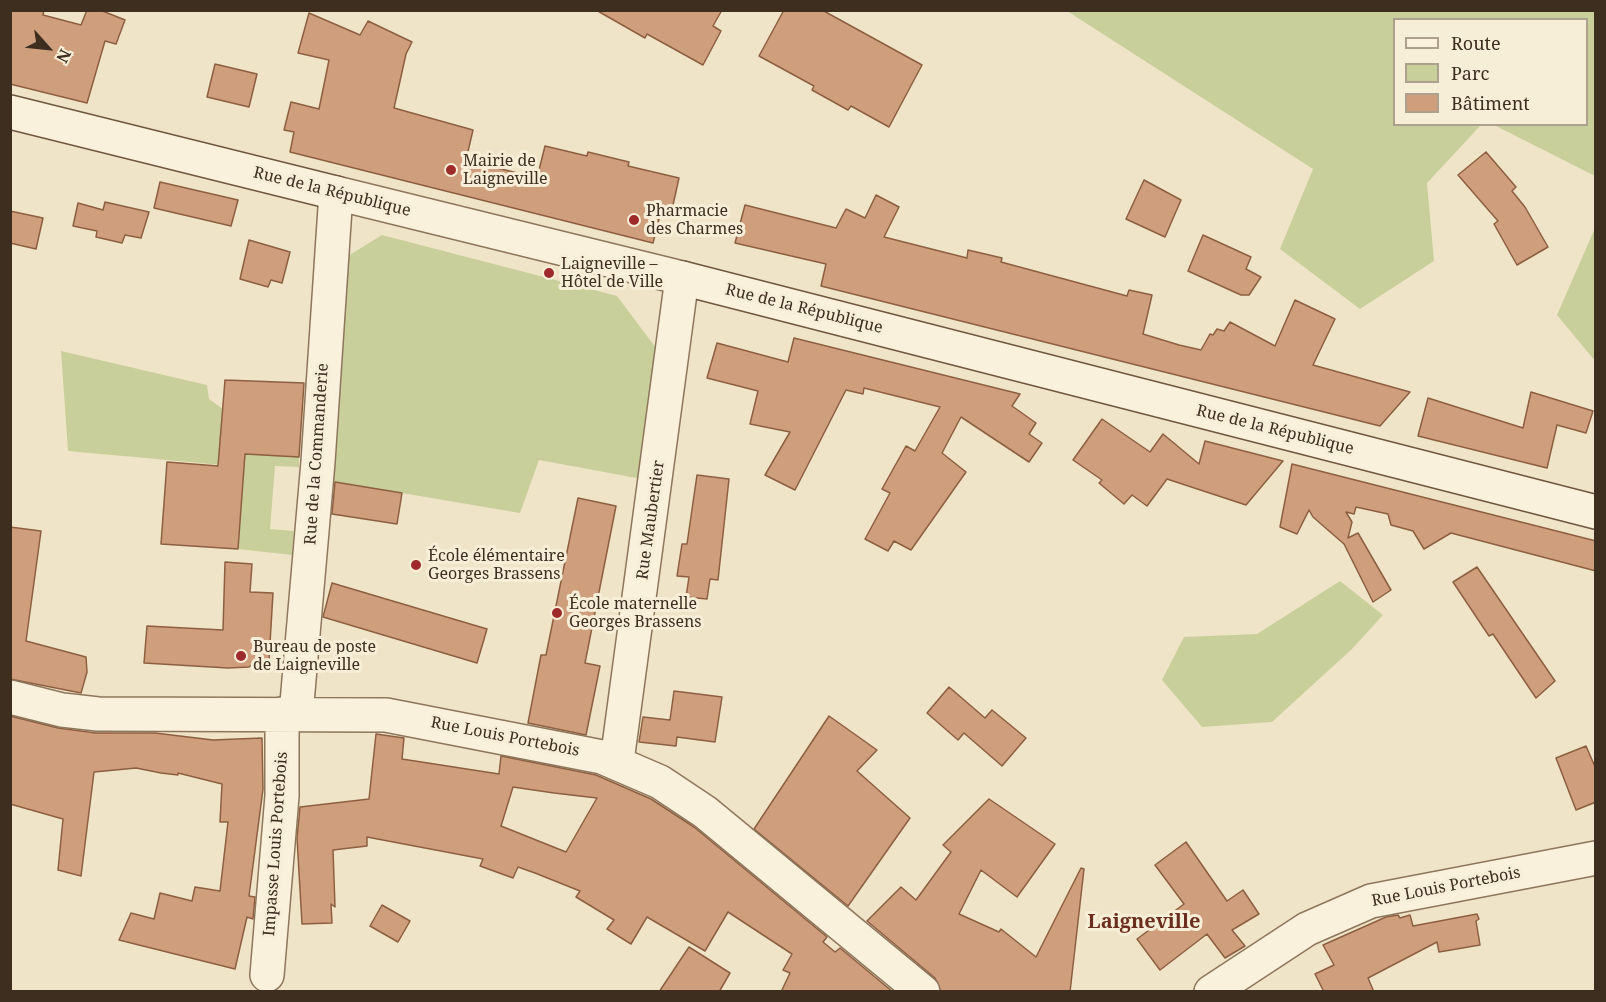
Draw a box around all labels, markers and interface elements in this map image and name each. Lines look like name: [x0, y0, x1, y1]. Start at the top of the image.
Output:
north arrow: [18, 18, 78, 78]
legend: [1393, 18, 1588, 126]
text: Route: [1451, 31, 1501, 55]
text: N: [51, 46, 77, 67]
text: Parc: [1451, 61, 1489, 85]
text: Bâtiment: [1451, 91, 1530, 115]
place label: Mairie de Laigneville: [463, 151, 547, 189]
street label: Rue de la République: [251, 163, 413, 221]
marker: Mairie de Laigneville: [444, 163, 458, 177]
place label: Pharmacie des Charmes: [646, 201, 743, 239]
marker: Pharmacie des Charmes: [627, 213, 641, 227]
place label: Laigneville – Hôtel de Ville: [561, 254, 663, 292]
marker: Laigneville – Hôtel de Ville: [542, 266, 556, 280]
street label: Rue de la République: [723, 280, 885, 338]
street label: Rue de la Commanderie: [301, 362, 333, 546]
street label: Rue de la République: [1194, 401, 1356, 459]
street label: Rue Maubertier: [633, 459, 669, 581]
place label: École élémentaire Georges Brassens: [428, 546, 565, 584]
marker: École élémentaire Georges Brassens: [409, 558, 423, 572]
place label: École maternelle Georges Brassens: [569, 594, 702, 632]
marker: École maternelle Georges Brassens: [550, 606, 564, 620]
place label: Bureau de poste de Laigneville: [253, 637, 376, 675]
marker: Bureau de poste de Laigneville: [234, 649, 248, 663]
street label: Rue Louis Portebois: [429, 713, 581, 761]
street label: Impasse Louis Portebois: [260, 751, 292, 937]
street label: Rue Louis Portebois: [1370, 863, 1522, 911]
district label: Laigneville: [1088, 910, 1200, 934]

